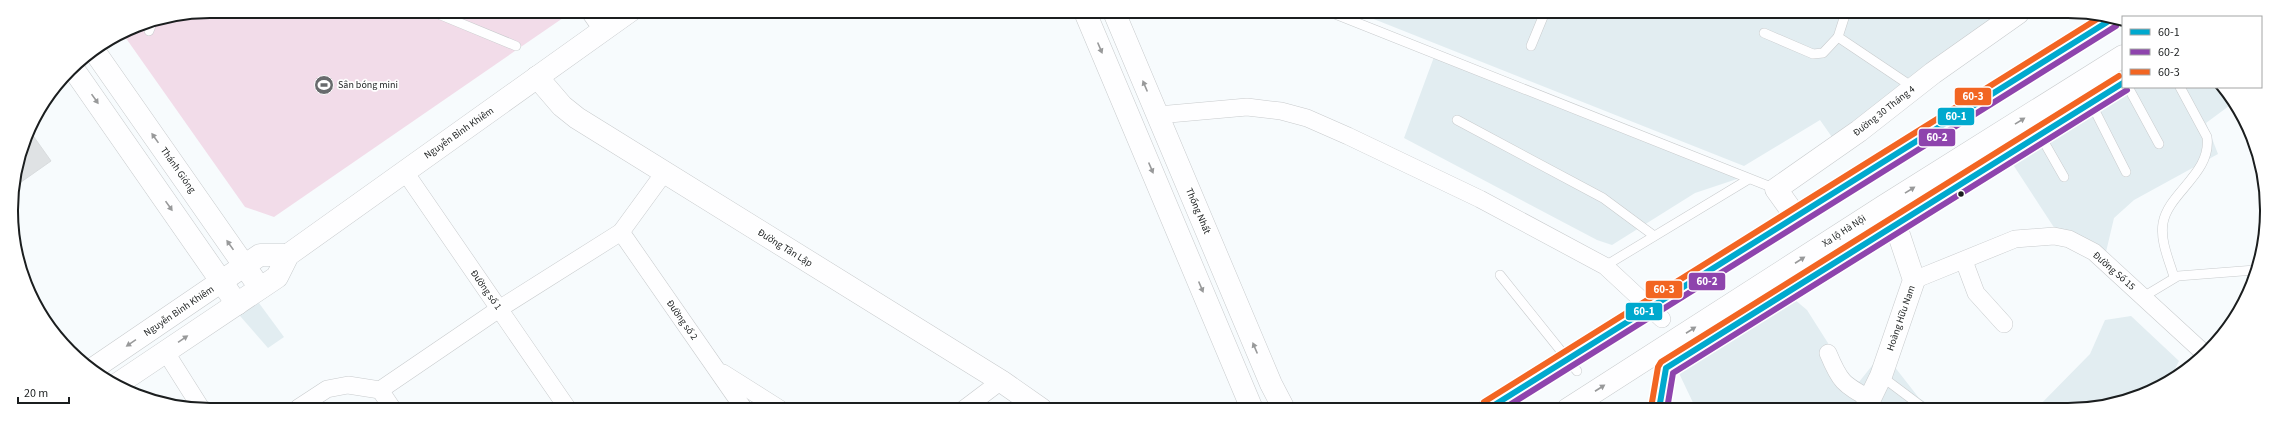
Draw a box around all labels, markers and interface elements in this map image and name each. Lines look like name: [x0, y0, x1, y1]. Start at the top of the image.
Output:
legend: [2122, 16, 2262, 88]
text: 60-1: [2158, 24, 2180, 41]
one-way arrow: [1097, 42, 1103, 53]
text: 60-2: [2158, 44, 2180, 61]
text: 60-3: [2158, 64, 2180, 81]
sports icon: Sân bóng mini: [313, 74, 335, 96]
place label: Sân bóng mini: [338, 78, 398, 92]
one-way arrow: [1142, 80, 1148, 92]
street label: Đường 30 Tháng 4: [1850, 82, 1918, 140]
line badge: 60-3: [1954, 87, 1992, 106]
text: 60-3: [1962, 89, 1984, 104]
one-way arrow: [91, 94, 99, 105]
street label: Nguyễn Bỉnh Khiêm: [421, 104, 497, 162]
line badge: 60-1: [1937, 107, 1975, 126]
text: 60-1: [1945, 109, 1967, 124]
one-way arrow: [2015, 117, 2025, 125]
line badge: 60-2: [1918, 128, 1956, 147]
text: 60-2: [1926, 130, 1948, 145]
one-way arrow: [151, 133, 159, 143]
street label: Thánh Gióng: [157, 144, 199, 196]
one-way arrow: [1148, 162, 1154, 174]
street label: Thống Nhất: [1182, 186, 1214, 237]
one-way arrow: [1905, 186, 1915, 194]
unlabelled marker: [1956, 189, 1966, 199]
one-way arrow: [165, 201, 173, 211]
street label: Xa lộ Hà Nội: [1819, 212, 1869, 250]
street label: Đường Tân Lập: [755, 226, 816, 271]
one-way arrow: [226, 239, 234, 250]
street label: Đường Số 15: [2090, 249, 2138, 293]
one-way arrow: [1795, 256, 1805, 264]
street label: Đường số 1: [467, 267, 505, 313]
line badge: 60-2: [1688, 272, 1726, 291]
text: 60-2: [1696, 274, 1718, 289]
line badge: 60-3: [1645, 280, 1683, 299]
street label: Nguyễn Bỉnh Khiêm: [141, 282, 217, 340]
one-way arrow: [1198, 282, 1204, 293]
text: 60-3: [1653, 282, 1675, 297]
street label: Hoàng Hữu Nam: [1883, 283, 1919, 353]
street label: Đường số 2: [663, 297, 701, 343]
line badge: 60-1: [1625, 302, 1663, 321]
text: 60-1: [1633, 304, 1655, 319]
one-way arrow: [1685, 326, 1696, 334]
one-way arrow: [177, 336, 189, 343]
one-way arrow: [126, 339, 136, 347]
one-way arrow: [1252, 342, 1259, 354]
scale bar: [18, 379, 69, 405]
one-way arrow: [1595, 384, 1606, 392]
text: 20 m: [24, 385, 48, 402]

